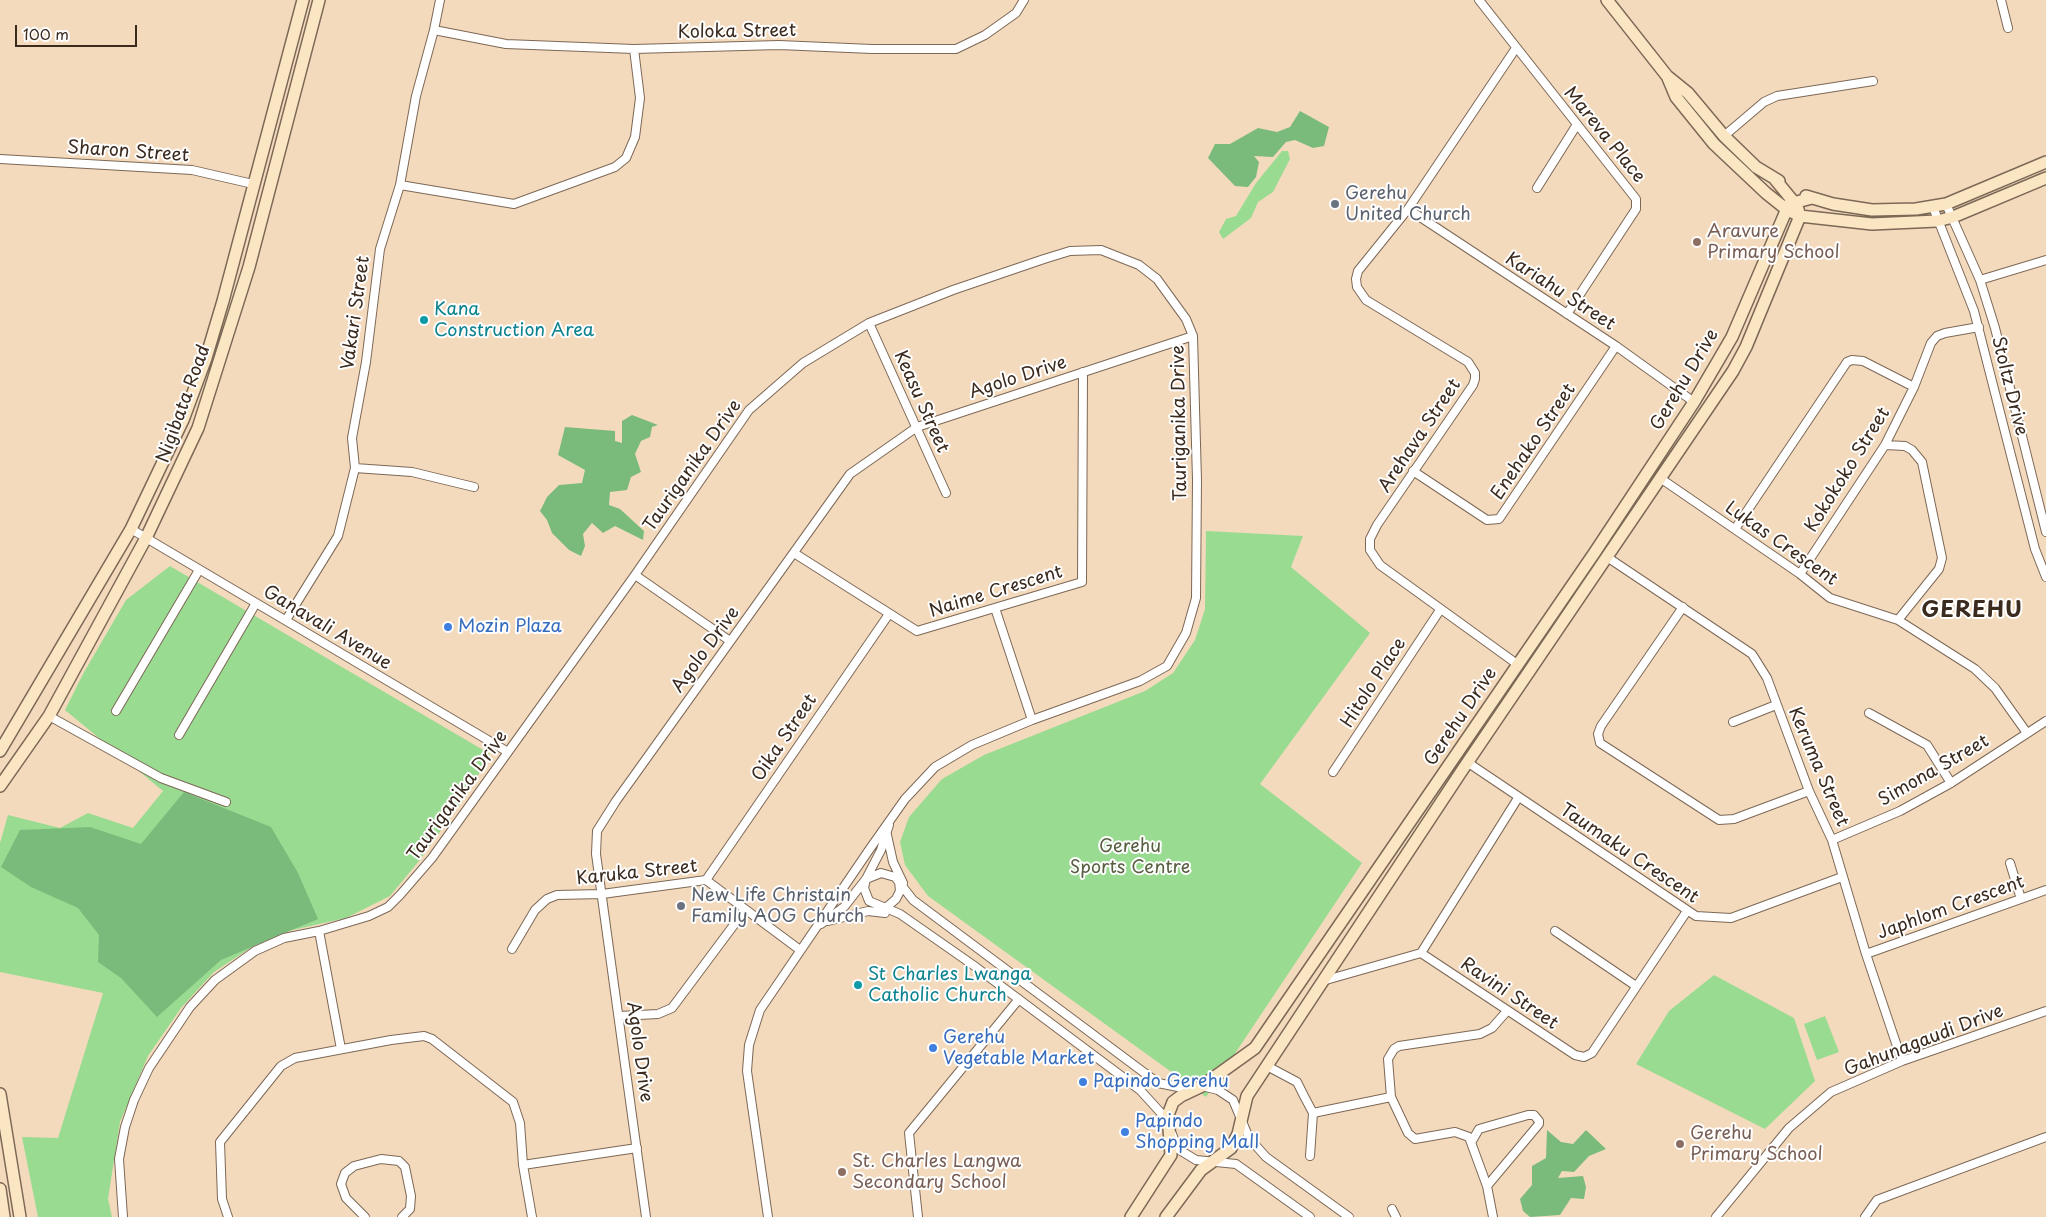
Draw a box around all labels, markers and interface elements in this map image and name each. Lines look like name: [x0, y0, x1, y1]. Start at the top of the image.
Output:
scale bar: [18, 15, 140, 47]
street label: Koloka Street: [678, 20, 796, 44]
text: 100 m: [23, 22, 69, 45]
street label: Mareva Place: [1559, 83, 1649, 187]
street label: Sharon Street: [66, 137, 190, 167]
place label: Gerehu United Church: [1345, 183, 1471, 225]
marker: Gerehu United Church: [1329, 198, 1341, 210]
place label: Aravure Primary School: [1707, 221, 1840, 264]
marker: Aravure Primary School: [1691, 236, 1703, 248]
street label: Kariahu Street: [1501, 248, 1619, 336]
street label: Vakari Street: [337, 255, 375, 371]
place label: Kana Construction Area: [434, 299, 594, 342]
marker: Kana Construction Area: [418, 314, 430, 326]
street label: Gerehu Drive: [1646, 326, 1724, 434]
street label: Stoltz Drive: [1986, 334, 2032, 438]
street label: Nigibata Road: [153, 342, 215, 466]
street label: Tauriganika Drive: [1168, 345, 1192, 501]
street label: Keasu Street: [889, 348, 953, 456]
street label: Agolo Drive: [967, 352, 1069, 404]
street label: Arehava Street: [1374, 375, 1466, 497]
street label: Enehako Street: [1487, 380, 1581, 504]
street label: Tauriganika Drive: [639, 396, 747, 536]
street label: Kokokoko Street: [1801, 404, 1895, 536]
street label: Lukas Crescent: [1721, 497, 1841, 591]
street label: Naime Crescent: [927, 561, 1065, 623]
street label: Ganavali Avenue: [259, 581, 395, 675]
district label: GEREHU: [1922, 598, 2022, 624]
street label: Agolo Drive: [668, 603, 744, 697]
place label: Mozin Plaza: [458, 616, 562, 638]
marker: Mozin Plaza: [442, 621, 454, 633]
street label: Hitolo Place: [1337, 634, 1411, 732]
street label: Gerehu Drive: [1420, 664, 1502, 770]
street label: Oika Street: [748, 690, 822, 786]
street label: Keruma Street: [1783, 704, 1853, 830]
street label: Tauriganika Drive: [403, 727, 513, 865]
street label: Simona Street: [1875, 731, 1993, 811]
street label: Taumaku Crescent: [1556, 800, 1702, 908]
park label: Gerehu Sports Centre: [1070, 836, 1190, 879]
street label: Karuka Street: [575, 856, 699, 890]
street label: Japhlom Crescent: [1875, 871, 2027, 945]
place label: New Life Christain Family AOG Church: [691, 885, 864, 928]
marker: New Life Christain Family AOG Church: [675, 900, 687, 912]
street label: Ravini Street: [1456, 953, 1562, 1035]
place label: St Charles Lwanga Catholic Church: [868, 964, 1032, 1006]
marker: St Charles Lwanga Catholic Church: [852, 979, 864, 991]
street label: Agolo Drive: [621, 1000, 657, 1104]
street label: Gahunagaudi Drive: [1841, 1001, 2007, 1081]
place label: Gerehu Vegetable Market: [943, 1027, 1094, 1070]
marker: Gerehu Vegetable Market: [927, 1042, 939, 1054]
place label: Papindo Gerehu: [1093, 1071, 1229, 1093]
marker: Papindo Gerehu: [1077, 1076, 1089, 1088]
place label: Papindo Shopping Mall: [1135, 1111, 1259, 1154]
place label: Gerehu Primary School: [1690, 1123, 1823, 1166]
marker: Papindo Shopping Mall: [1119, 1126, 1131, 1138]
marker: Gerehu Primary School: [1674, 1138, 1686, 1150]
place label: St. Charles Langwa Secondary School: [852, 1151, 1021, 1194]
marker: St. Charles Langwa Secondary School: [836, 1166, 848, 1178]

